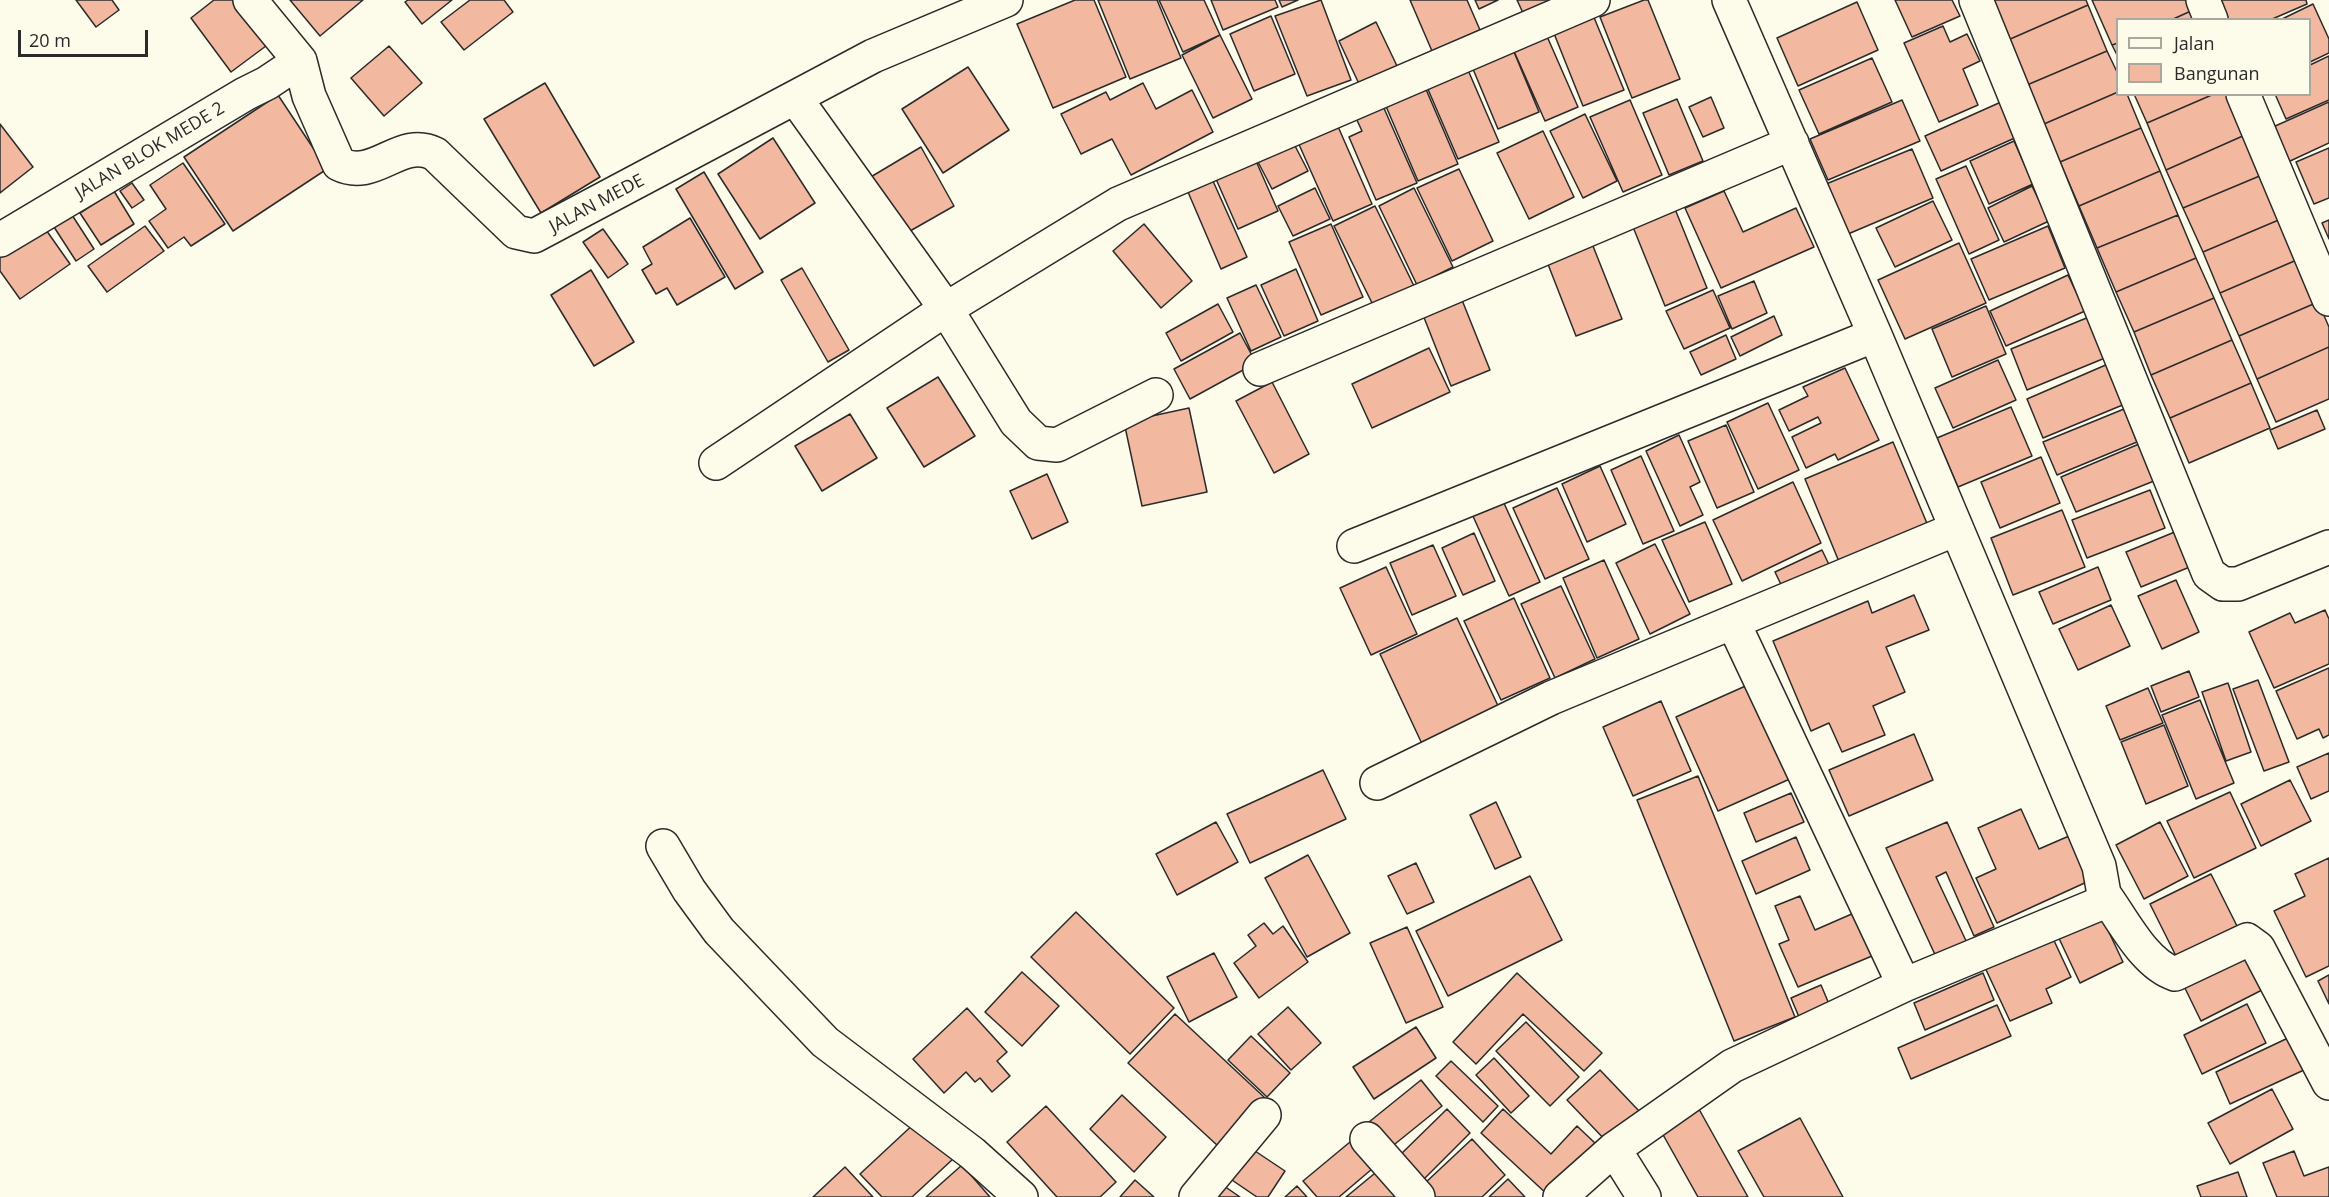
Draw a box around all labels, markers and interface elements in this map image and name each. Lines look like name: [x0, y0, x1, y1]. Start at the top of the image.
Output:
scale bar: [21, 18, 152, 56]
legend: [2116, 18, 2311, 96]
text: 20 m: [29, 28, 71, 52]
text: Jalan: [2174, 31, 2214, 55]
text: Bangunan: [2174, 61, 2260, 85]
street label: JALAN BLOK MEDE 2: [72, 98, 228, 204]
street label: JALAN MEDE: [546, 170, 648, 238]

